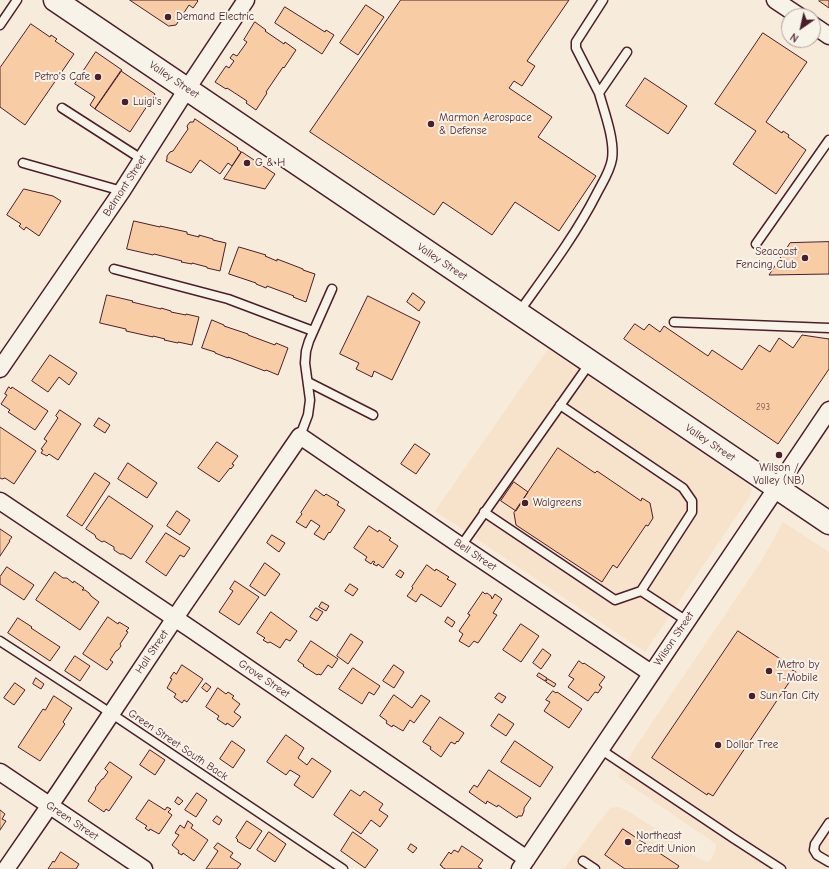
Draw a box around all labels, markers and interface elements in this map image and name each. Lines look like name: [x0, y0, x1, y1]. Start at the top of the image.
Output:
north arrow: [781, 8, 821, 48]
place label: Demand Electric: [176, 10, 254, 24]
marker: Demand Electric: [163, 12, 173, 22]
text: N: [788, 30, 801, 45]
street label: Valley Street: [147, 58, 201, 102]
place label: Petro's Cafe: [34, 70, 90, 84]
marker: Petro's Cafe: [93, 72, 103, 82]
place label: Luigi's: [133, 95, 162, 109]
marker: Luigi's: [120, 97, 130, 107]
place label: Marmon Aerospace & Defense: [439, 111, 532, 137]
marker: Marmon Aerospace & Defense: [426, 119, 436, 129]
street label: Belmont Street: [100, 153, 150, 219]
place label: G & H: [255, 156, 285, 170]
marker: G & H: [242, 158, 252, 168]
street label: Valley Street: [415, 240, 469, 284]
place label: Seacoast Fencing Club: [736, 245, 797, 271]
marker: Seacoast Fencing Club: [800, 253, 810, 263]
house number: 293: [756, 402, 770, 412]
street label: Valley Street: [683, 421, 737, 465]
marker: Wilson / Valley (NB): [774, 450, 784, 460]
place label: Wilson / Valley (NB): [753, 461, 805, 487]
place label: Walgreens: [533, 496, 582, 510]
marker: Walgreens: [520, 498, 530, 508]
street label: Bell Street: [451, 536, 499, 574]
street label: Wilson Street: [651, 610, 697, 668]
street label: Hall Street: [133, 628, 171, 676]
street label: Grove Street: [236, 657, 292, 701]
place label: Metro by T-Mobile: [777, 658, 819, 684]
marker: Metro by T-Mobile: [764, 666, 774, 676]
place label: Sun Tan City: [760, 689, 819, 703]
marker: Sun Tan City: [747, 691, 757, 701]
street label: Green Street South Back: [126, 707, 230, 783]
place label: Dollar Tree: [726, 738, 778, 752]
marker: Dollar Tree: [713, 740, 723, 750]
street label: Green Street: [43, 799, 101, 843]
place label: Northeast Credit Union: [636, 829, 696, 855]
marker: Northeast Credit Union: [623, 837, 633, 847]

